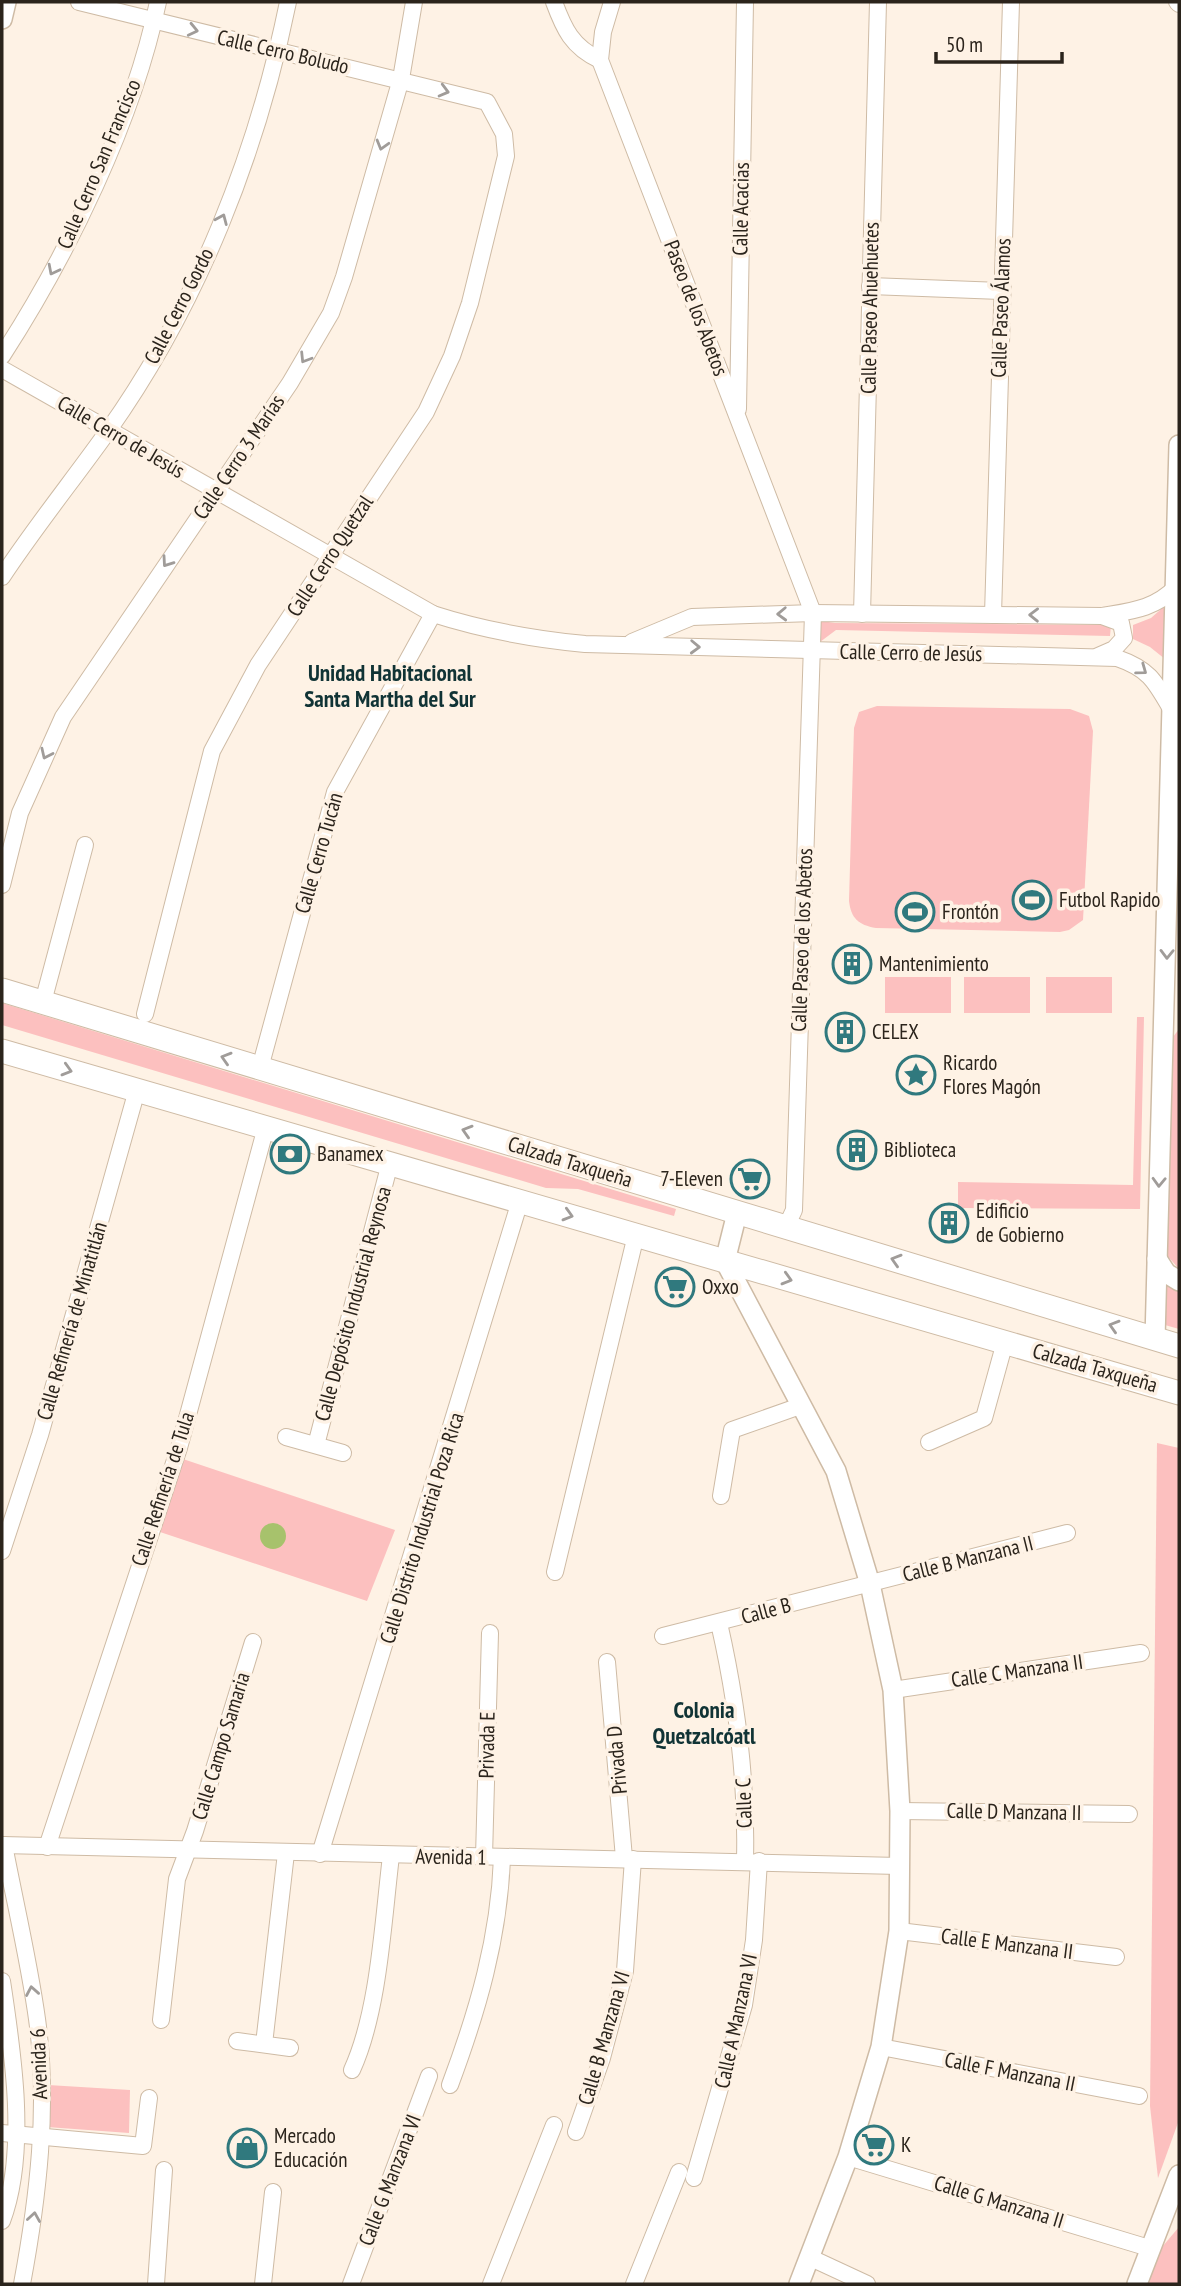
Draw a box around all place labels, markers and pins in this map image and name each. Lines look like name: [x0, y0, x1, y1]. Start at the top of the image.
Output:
sports icon: Futbol Rapido: [1011, 879, 1053, 921]
place label: Futbol Rapido: [1059, 886, 1160, 913]
sports icon: Frontón: [894, 891, 936, 933]
place label: Frontón: [942, 898, 999, 925]
building icon: Mantenimiento: [831, 943, 873, 985]
place label: Mantenimiento: [879, 950, 989, 977]
building icon: CELEX: [824, 1011, 866, 1053]
place label: CELEX: [872, 1018, 919, 1045]
place label: Ricardo Flores Magón: [943, 1049, 1041, 1100]
place icon: Ricardo Flores Magón: [895, 1054, 937, 1096]
building icon: Biblioteca: [836, 1129, 878, 1171]
bank icon: Banamex: [269, 1133, 311, 1175]
place label: Biblioteca: [884, 1136, 956, 1163]
place label: Banamex: [317, 1140, 384, 1167]
supermarket icon: 7-Eleven: [729, 1158, 771, 1200]
place label: 7-Eleven: [660, 1165, 723, 1192]
place label: Edificio de Gobierno: [976, 1197, 1064, 1248]
building icon: Edificio de Gobierno: [928, 1202, 970, 1244]
supermarket icon: Oxxo: [654, 1266, 696, 1308]
place label: Oxxo: [702, 1273, 739, 1300]
place label: Mercado Educación: [274, 2122, 347, 2173]
supermarket icon: K: [853, 2124, 895, 2166]
shop icon: Mercado Educación: [226, 2127, 268, 2169]
place label: K: [901, 2131, 911, 2158]

